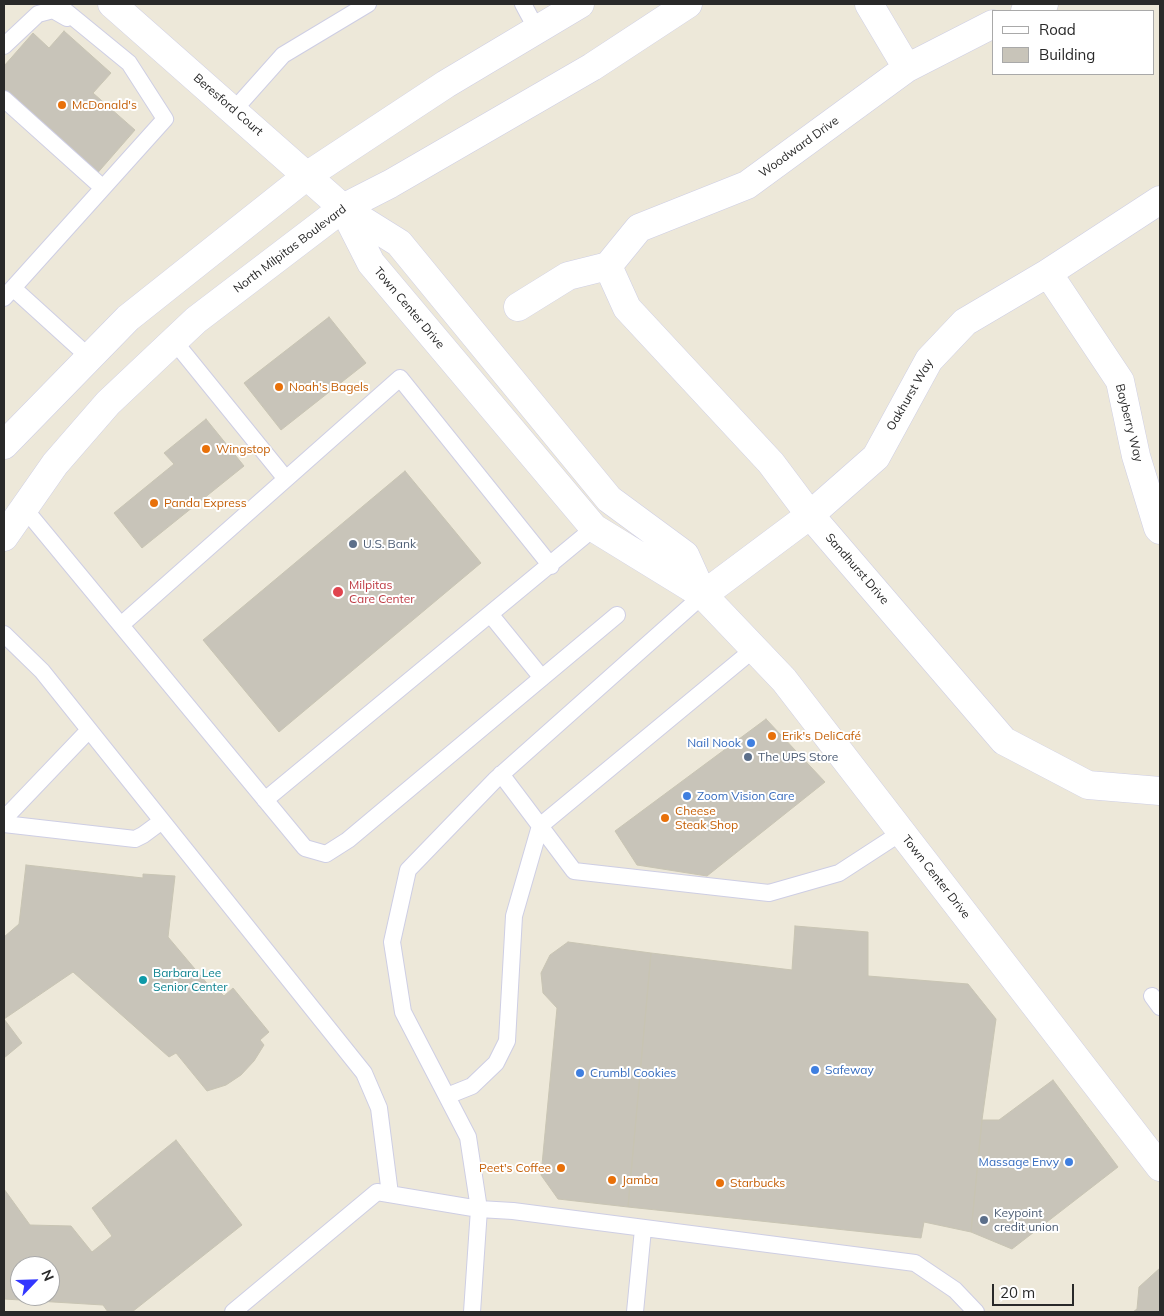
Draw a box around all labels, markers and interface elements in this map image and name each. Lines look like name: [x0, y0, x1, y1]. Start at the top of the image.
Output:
legend: [992, 10, 1154, 75]
text: Road: [1039, 20, 1076, 39]
text: Building: [1039, 45, 1095, 64]
street label: Beresford Court: [190, 71, 266, 139]
place label: McDonald's: [72, 98, 137, 112]
marker: McDonald's: [56, 99, 68, 111]
street label: Woodward Drive: [756, 113, 842, 181]
street label: North Milpitas Boulevard: [231, 202, 349, 296]
street label: Town Center Drive: [371, 264, 447, 352]
street label: Oakhurst Way: [884, 357, 936, 433]
place label: Noah's Bagels: [289, 380, 369, 394]
marker: Noah's Bagels: [273, 381, 285, 393]
street label: Bayberry Way: [1112, 382, 1146, 464]
place label: Wingstop: [216, 442, 271, 456]
marker: Wingstop: [200, 443, 212, 455]
place label: Panda Express: [164, 496, 247, 510]
marker: Panda Express: [148, 497, 160, 509]
street label: Sandhurst Drive: [822, 531, 892, 607]
place label: U.S. Bank: [363, 537, 416, 551]
marker: U.S. Bank: [347, 538, 359, 550]
place label: Milpitas Care Center: [349, 578, 415, 606]
marker: Milpitas Care Center: [331, 585, 345, 599]
place label: Erik's DeliCafé: [782, 729, 861, 743]
marker: Erik's DeliCafé: [766, 730, 778, 742]
place label: Nail Nook: [687, 736, 741, 750]
marker: Nail Nook: [745, 737, 757, 749]
place label: The UPS Store: [758, 750, 838, 764]
marker: The UPS Store: [742, 751, 754, 763]
place label: Zoom Vision Care: [697, 789, 794, 803]
marker: Zoom Vision Care: [681, 790, 693, 802]
place label: Cheese Steak Shop: [675, 804, 738, 832]
marker: Cheese Steak Shop: [659, 812, 671, 824]
street label: Town Center Drive: [899, 832, 973, 922]
place label: Barbara Lee Senior Center: [153, 966, 228, 994]
marker: Barbara Lee Senior Center: [137, 974, 149, 986]
place label: Safeway: [825, 1063, 874, 1077]
marker: Safeway: [809, 1064, 821, 1076]
place label: Crumbl Cookies: [590, 1066, 676, 1080]
marker: Crumbl Cookies: [574, 1067, 586, 1079]
place label: Massage Envy: [979, 1155, 1059, 1169]
marker: Massage Envy: [1063, 1156, 1075, 1168]
place label: Peet's Coffee: [479, 1161, 551, 1175]
marker: Peet's Coffee: [555, 1162, 567, 1174]
place label: Jamba: [622, 1173, 658, 1187]
marker: Jamba: [606, 1174, 618, 1186]
place label: Starbucks: [730, 1176, 785, 1190]
marker: Starbucks: [714, 1177, 726, 1189]
place label: Keypoint credit union: [994, 1206, 1059, 1234]
marker: Keypoint credit union: [978, 1214, 990, 1226]
north arrow: [10, 1256, 60, 1306]
text: N: [37, 1267, 58, 1284]
scale bar: [994, 1274, 1076, 1306]
text: 20 m: [1000, 1283, 1035, 1302]

